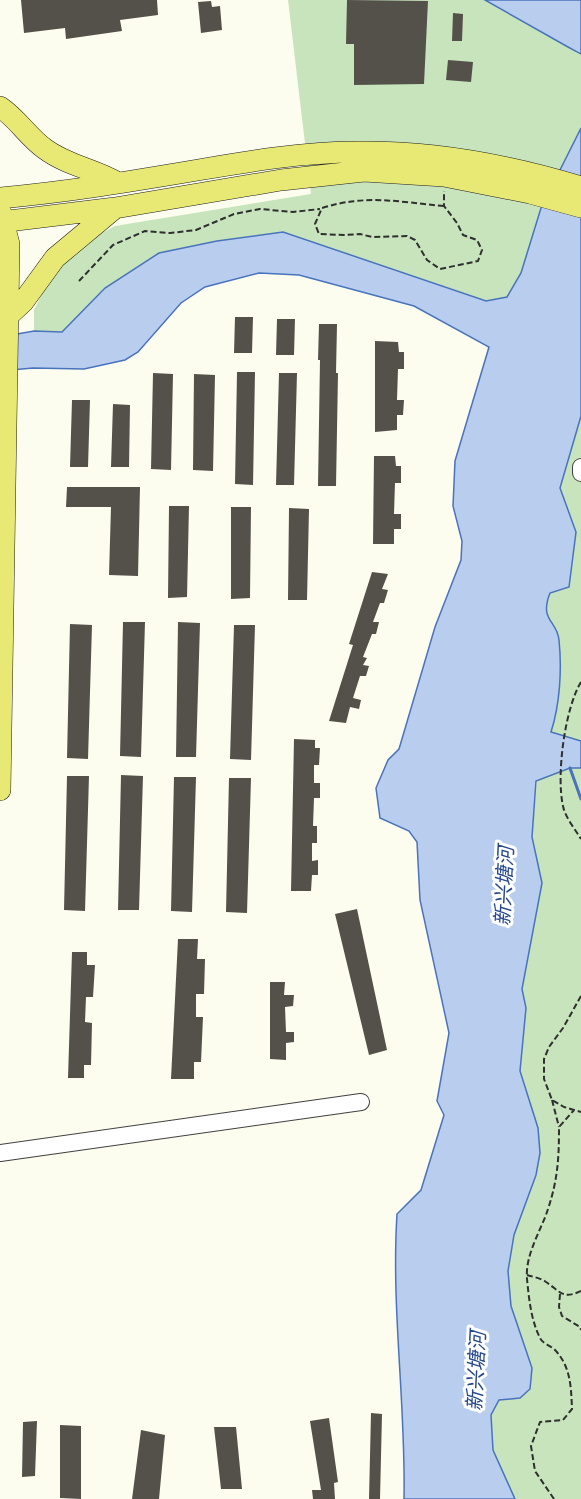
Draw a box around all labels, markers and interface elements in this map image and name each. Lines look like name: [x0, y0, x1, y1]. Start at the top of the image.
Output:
water label: 新兴塘河: [490, 841, 518, 927]
water label: 新兴塘河: [462, 1326, 490, 1412]

